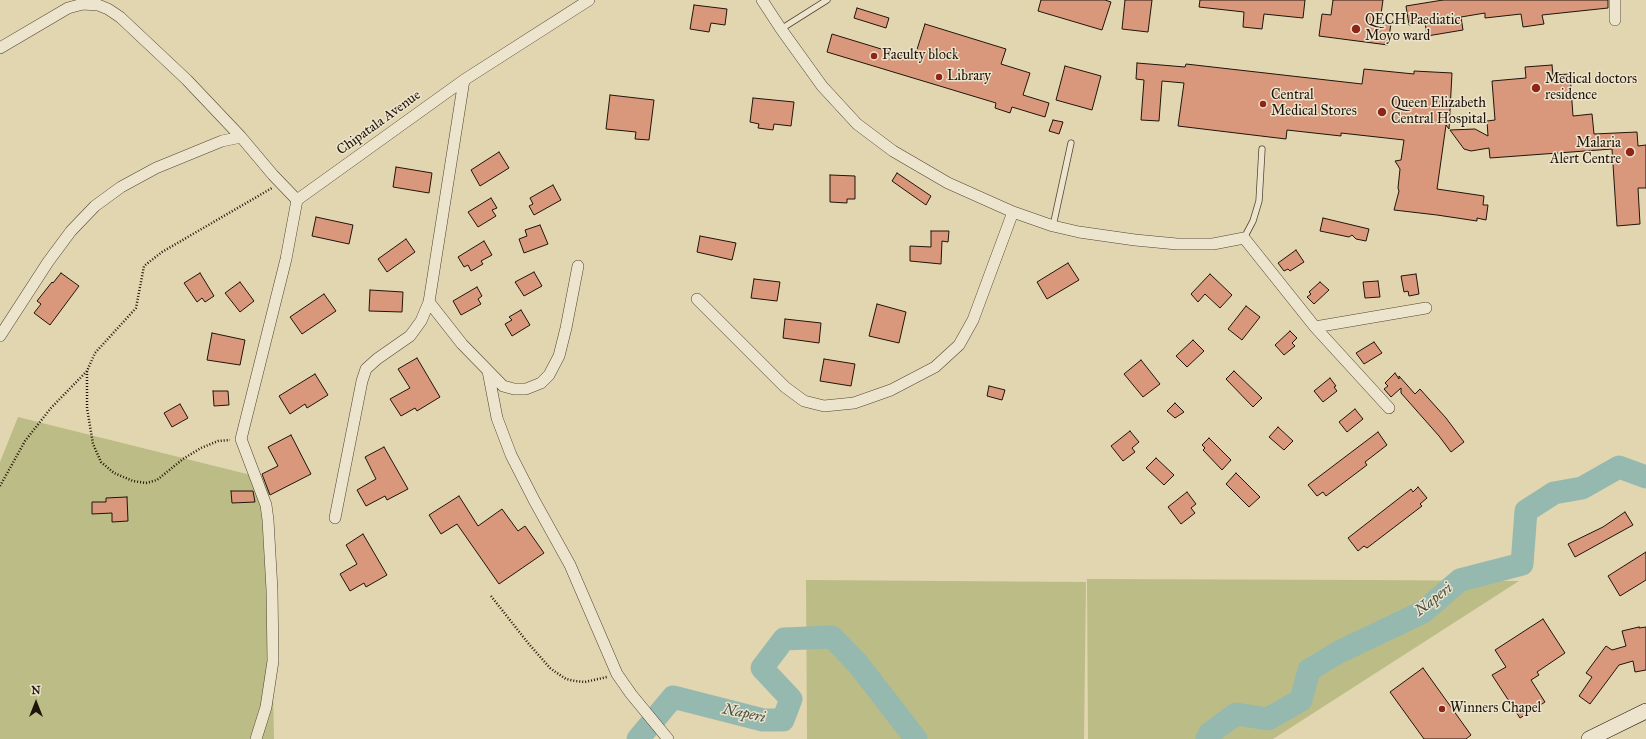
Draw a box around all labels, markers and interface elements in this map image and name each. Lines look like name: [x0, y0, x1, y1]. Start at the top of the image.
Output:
place label: QECH Paediatic Moyo ward: [1365, 13, 1460, 46]
marker: QECH Paediatic Moyo ward: [1350, 23, 1362, 35]
place label: Faculty block: [882, 48, 958, 64]
marker: Faculty block: [869, 51, 879, 61]
place label: Library: [947, 69, 991, 85]
marker: Library: [934, 72, 944, 82]
place label: Medical doctors residence: [1545, 72, 1637, 104]
marker: Medical doctors residence: [1530, 82, 1542, 94]
street label: Chipatala Avenue: [334, 87, 424, 159]
place label: Central Medical Stores: [1271, 88, 1357, 120]
place label: Queen Elizabeth Central Hospital: [1391, 96, 1486, 128]
marker: Central Medical Stores: [1258, 99, 1268, 109]
marker: Queen Elizabeth Central Hospital: [1376, 106, 1388, 118]
place label: Malaria Alert Centre: [1550, 136, 1621, 168]
marker: Malaria Alert Centre: [1624, 146, 1636, 158]
water label: Naperi: [1411, 580, 1457, 620]
north arrow: [16, 683, 56, 723]
text: N: [31, 684, 41, 697]
water label: Naperi: [721, 701, 767, 727]
place label: Winners Chapel: [1450, 701, 1541, 717]
marker: Winners Chapel: [1437, 704, 1447, 714]

